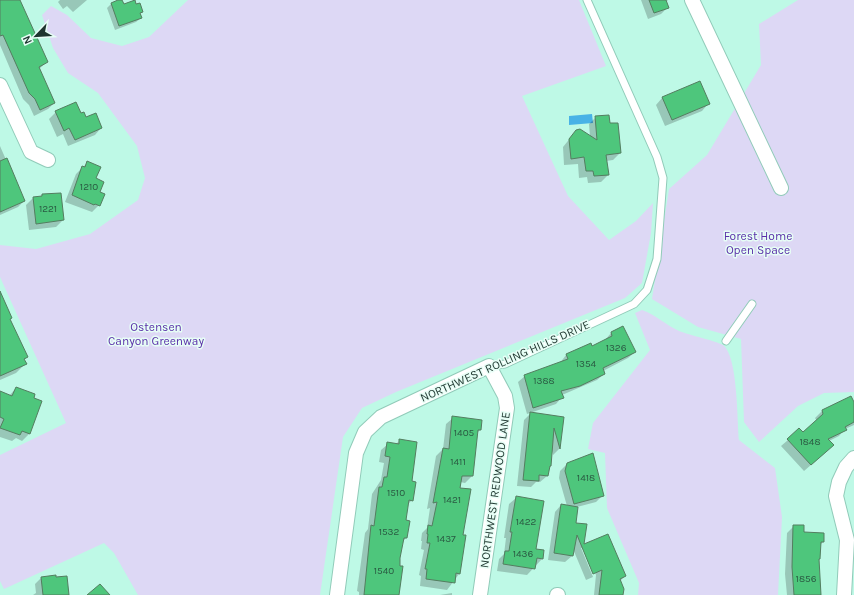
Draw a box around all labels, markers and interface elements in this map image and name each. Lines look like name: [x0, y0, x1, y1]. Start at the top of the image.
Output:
north arrow: [16, 16, 56, 56]
text: N: [20, 34, 35, 46]
house number: 1210: [80, 181, 98, 193]
house number: 1221: [39, 203, 57, 215]
park label: Forest Home Open Space: [724, 229, 792, 257]
street label: NORTHWEST ROLLING HILLS DRIVE: [418, 317, 592, 405]
park label: Ostensen Canyon Greenway: [108, 320, 204, 348]
house number: 1326: [606, 342, 627, 354]
house number: 1354: [576, 358, 597, 370]
house number: 1388: [533, 375, 555, 387]
street label: NORTHWEST REDWOOD LANE: [477, 411, 513, 569]
house number: 1405: [454, 427, 475, 439]
house number: 1848: [799, 436, 821, 448]
house number: 1411: [450, 456, 466, 468]
house number: 1418: [577, 472, 595, 484]
house number: 1510: [387, 487, 405, 499]
house number: 1421: [443, 494, 461, 506]
house number: 1422: [516, 516, 536, 528]
house number: 1532: [379, 526, 400, 538]
house number: 1437: [436, 533, 456, 545]
house number: 1436: [513, 548, 534, 560]
house number: 1540: [374, 565, 394, 577]
house number: 1856: [796, 573, 817, 585]

